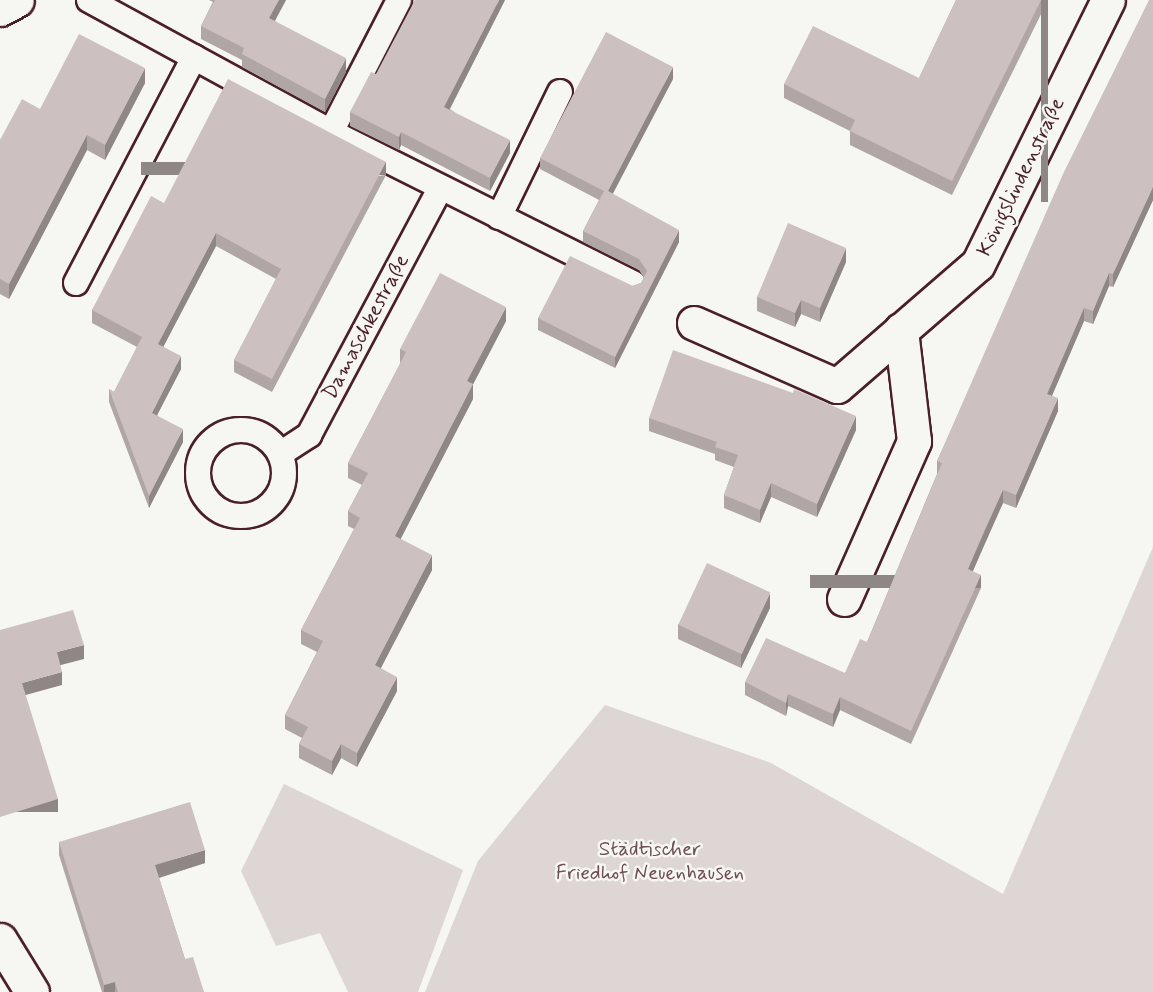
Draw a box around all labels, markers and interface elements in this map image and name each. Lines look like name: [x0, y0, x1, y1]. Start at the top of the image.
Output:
street label: Königslindenstraße: [972, 94, 1070, 260]
street label: Damaschkestraße: [317, 250, 415, 404]
park label: Städtischer Friedhof Neuenhausen: [556, 836, 744, 886]

